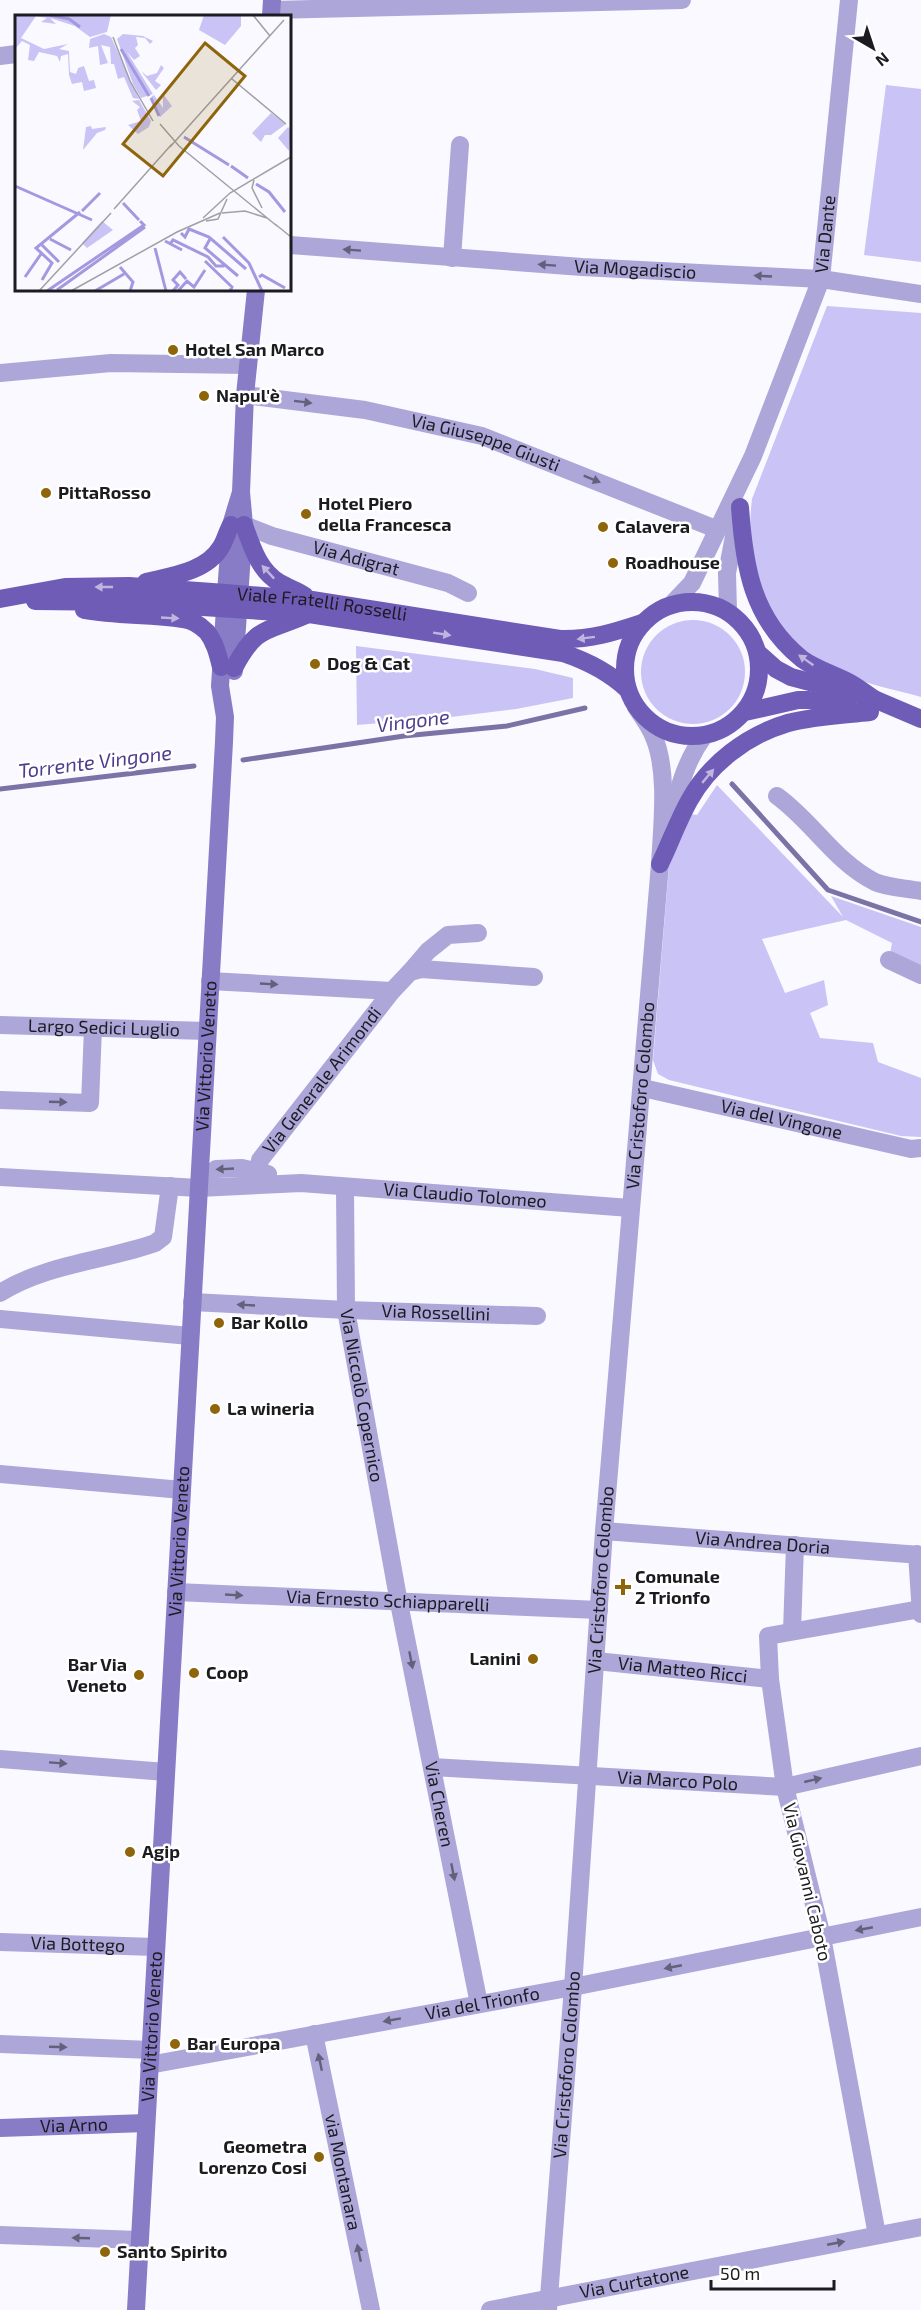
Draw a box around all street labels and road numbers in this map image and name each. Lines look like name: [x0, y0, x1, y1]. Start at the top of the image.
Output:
street label: Via Dante: [810, 194, 839, 274]
street label: Via Mogadiscio: [573, 254, 697, 283]
street label: Via Giuseppe Giusti: [409, 409, 563, 476]
street label: Via Adigrat: [310, 535, 402, 580]
street label: Viale Fratelli Rosselli: [236, 582, 409, 625]
street label: Via Vittorio Veneto: [190, 980, 221, 1132]
street label: Via Cristoforo Colombo: [621, 1001, 658, 1190]
street label: Via Generale Arimondi: [257, 1002, 385, 1158]
street label: Largo Sedici Luglio: [28, 1014, 180, 1040]
street label: Via del Vingone: [719, 1094, 845, 1143]
street label: Via Claudio Tolomeo: [383, 1177, 548, 1212]
street label: Via Rossellini: [381, 1299, 490, 1325]
street label: Via Niccolò Copernico: [336, 1307, 389, 1484]
street label: Via Vittorio Veneto: [163, 1465, 193, 1617]
street label: Via Cristoforo Colombo: [582, 1485, 618, 1674]
street label: Via Andrea Doria: [694, 1526, 831, 1558]
street label: Via Ernesto Schiapparelli: [286, 1585, 490, 1615]
street label: Via Matteo Ricci: [617, 1651, 749, 1687]
street label: Via Cheren: [421, 1759, 459, 1849]
street label: Via Marco Polo: [616, 1766, 739, 1794]
street label: Via Giovanni Caboto: [779, 1801, 837, 1963]
street label: Via Bottego: [30, 1931, 125, 1956]
street label: Via Vittorio Veneto: [136, 1950, 166, 2102]
street label: Via Cristoforo Colombo: [548, 1970, 584, 2159]
street label: Via del Trionfo: [423, 1981, 541, 2024]
street label: Via Arno: [40, 2112, 108, 2137]
street label: via Montanara: [321, 2112, 366, 2232]
street label: Via Curtatone: [578, 2260, 691, 2303]

